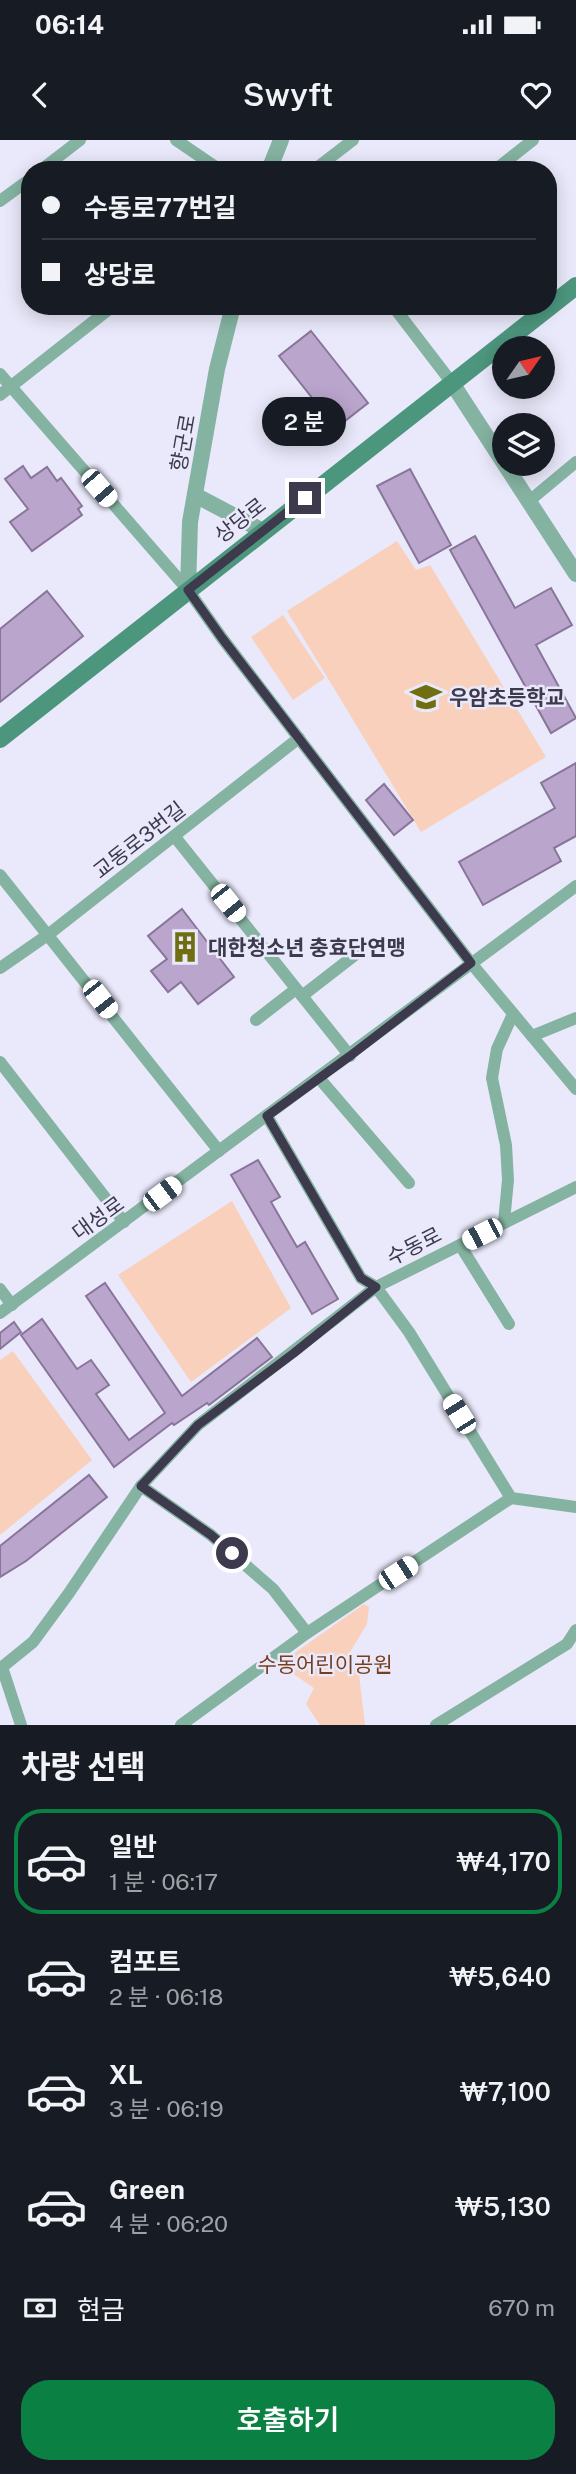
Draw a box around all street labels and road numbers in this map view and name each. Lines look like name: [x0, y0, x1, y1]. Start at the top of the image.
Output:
street label: 향군로: [166, 412, 200, 474]
street label: 상당로: [209, 492, 271, 548]
street label: 교동로3번길: [88, 796, 190, 884]
street label: 대성로: [67, 1191, 129, 1245]
street label: 수동로: [382, 1222, 446, 1270]

